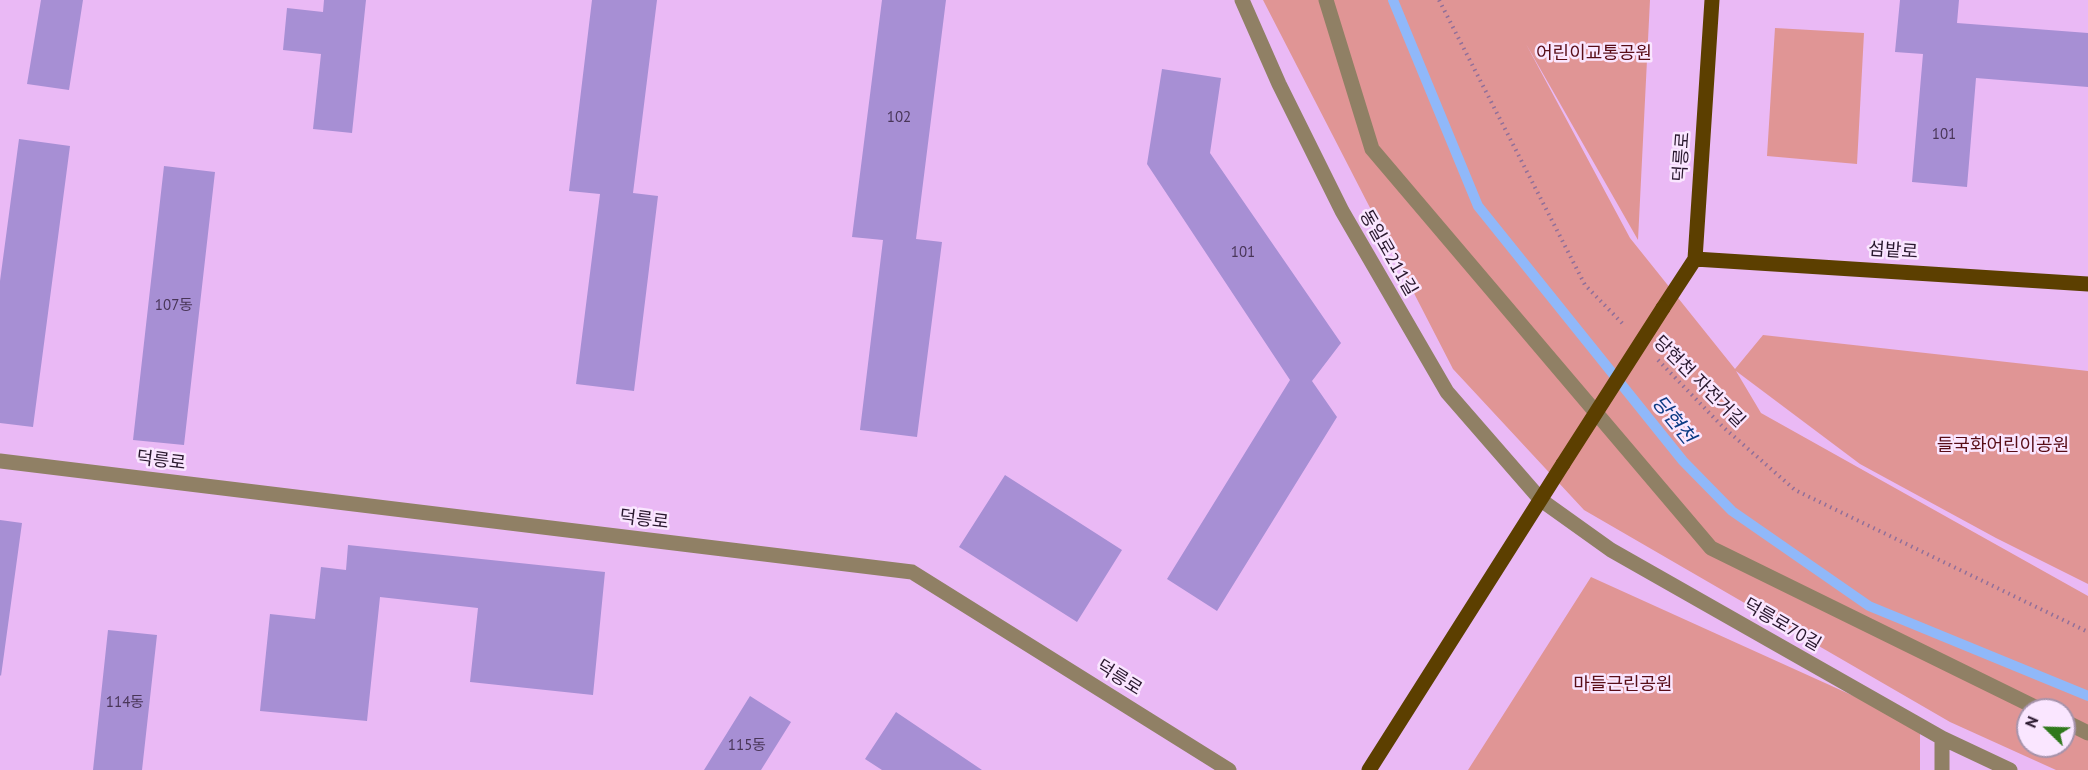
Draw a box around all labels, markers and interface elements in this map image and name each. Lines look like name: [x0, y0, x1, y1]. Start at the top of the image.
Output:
park label: 어린이교통공원: [1536, 43, 1652, 65]
house number: 102: [887, 109, 911, 127]
house number: 101: [1932, 126, 1956, 144]
street label: 덕릉로: [1669, 131, 1695, 183]
street label: 동일로211길: [1355, 206, 1421, 300]
street label: 섬밭로: [1867, 238, 1919, 264]
house number: 101: [1231, 244, 1255, 262]
house number: 107동: [155, 297, 193, 315]
street label: 당현천 자전거길: [1649, 332, 1749, 432]
water label: 당현천: [1646, 391, 1700, 449]
park label: 들국화어린이공원: [1937, 435, 2069, 457]
street label: 덕릉로: [135, 447, 187, 475]
street label: 덕릉로: [618, 506, 670, 534]
street label: 덕릉로70길: [1739, 594, 1825, 656]
street label: 덕릉로: [1092, 656, 1146, 700]
park label: 마들근린공원: [1573, 674, 1673, 696]
house number: 114동: [106, 694, 144, 712]
north arrow: [2016, 698, 2076, 758]
text: N: [2020, 713, 2043, 731]
house number: 115동: [728, 737, 766, 755]

